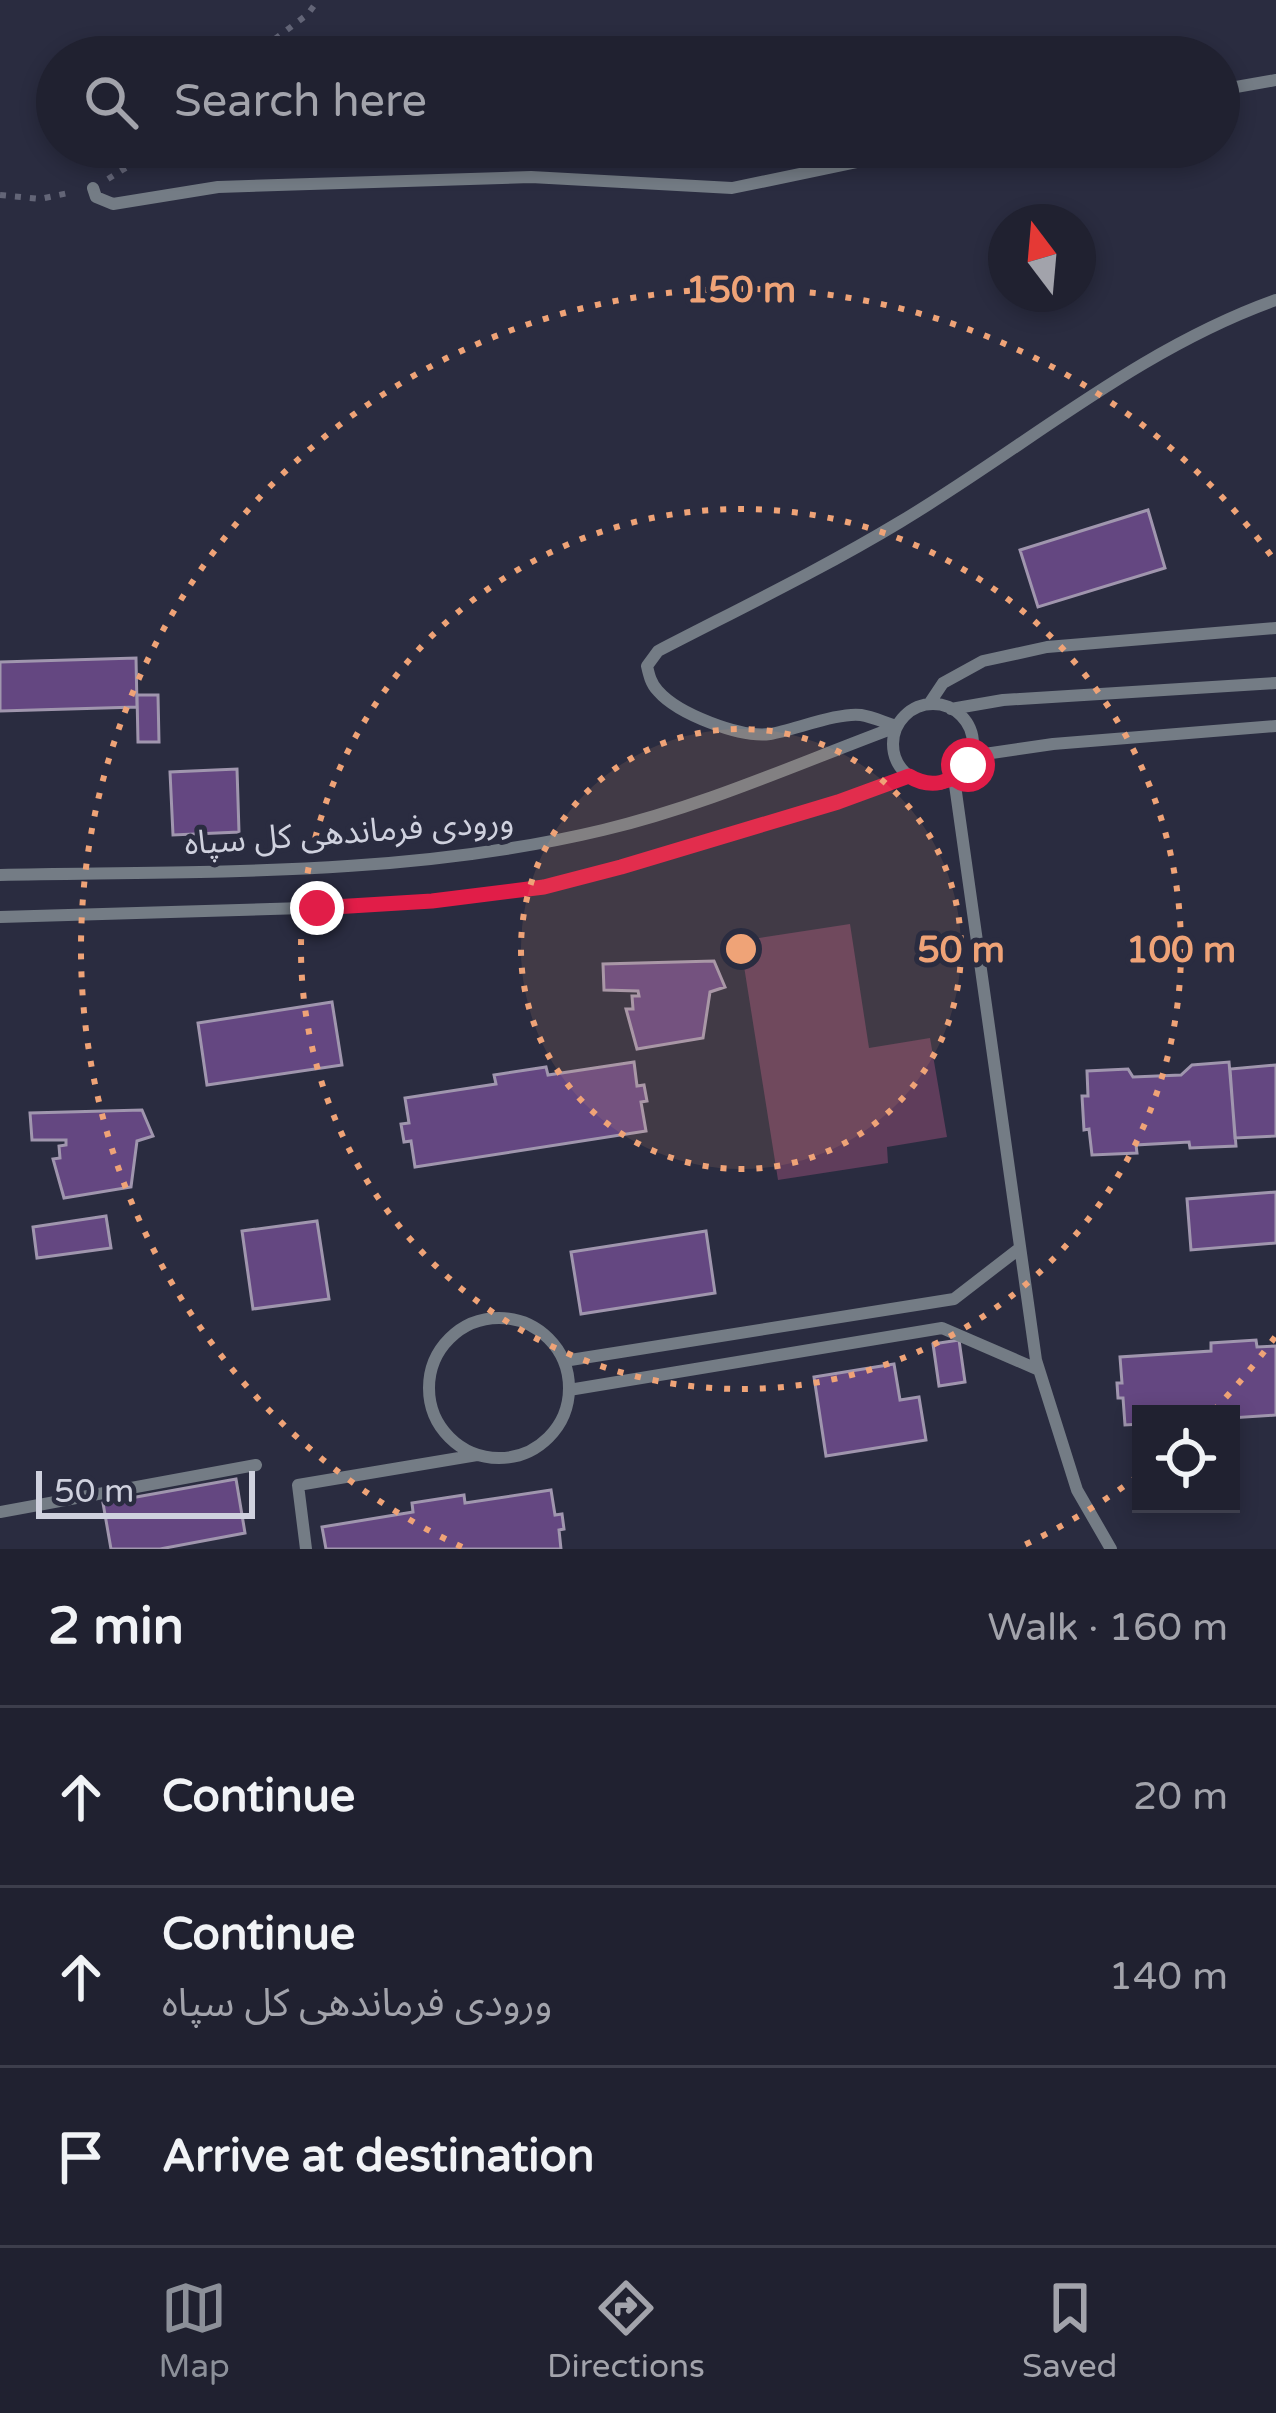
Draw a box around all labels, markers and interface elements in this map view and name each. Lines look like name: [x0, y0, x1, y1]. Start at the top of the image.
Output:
search box: [36, 36, 1240, 168]
icon: search: [78, 69, 144, 135]
text: Search here: [174, 75, 427, 129]
north arrow: [988, 204, 1096, 312]
text: 150 m: [686, 269, 796, 312]
route start: [941, 738, 995, 792]
street label: ورودی فرماندهی کل سپاه: [183, 802, 515, 865]
route end: [290, 881, 344, 935]
centre of rings: [720, 928, 762, 970]
text: 50 m: [917, 929, 1005, 972]
text: 100 m: [1126, 929, 1236, 972]
map controls: [1132, 1405, 1240, 1513]
button: locate: [1132, 1405, 1240, 1513]
scale bar: [36, 1465, 255, 1518]
text: 50 m: [54, 1472, 134, 1511]
text: 2 min: [48, 1596, 184, 1658]
text: Walk · 160 m: [987, 1604, 1228, 1651]
icon: ahead: [48, 1764, 114, 1830]
text: Continue: [162, 1770, 355, 1824]
text: 20 m: [1133, 1773, 1228, 1820]
text: Continue: [162, 1908, 355, 1962]
icon: ahead: [48, 1944, 114, 2010]
text: 140 m: [1109, 1953, 1228, 2000]
text: ورودی فرماندهی کل سپاه: [162, 1980, 552, 2027]
icon: arrive: [48, 2124, 114, 2190]
text: Arrive at destination: [162, 2130, 594, 2184]
tab: Map: [159, 2275, 230, 2386]
tab: Directions: [547, 2275, 705, 2386]
tab: Saved: [1022, 2275, 1117, 2386]

